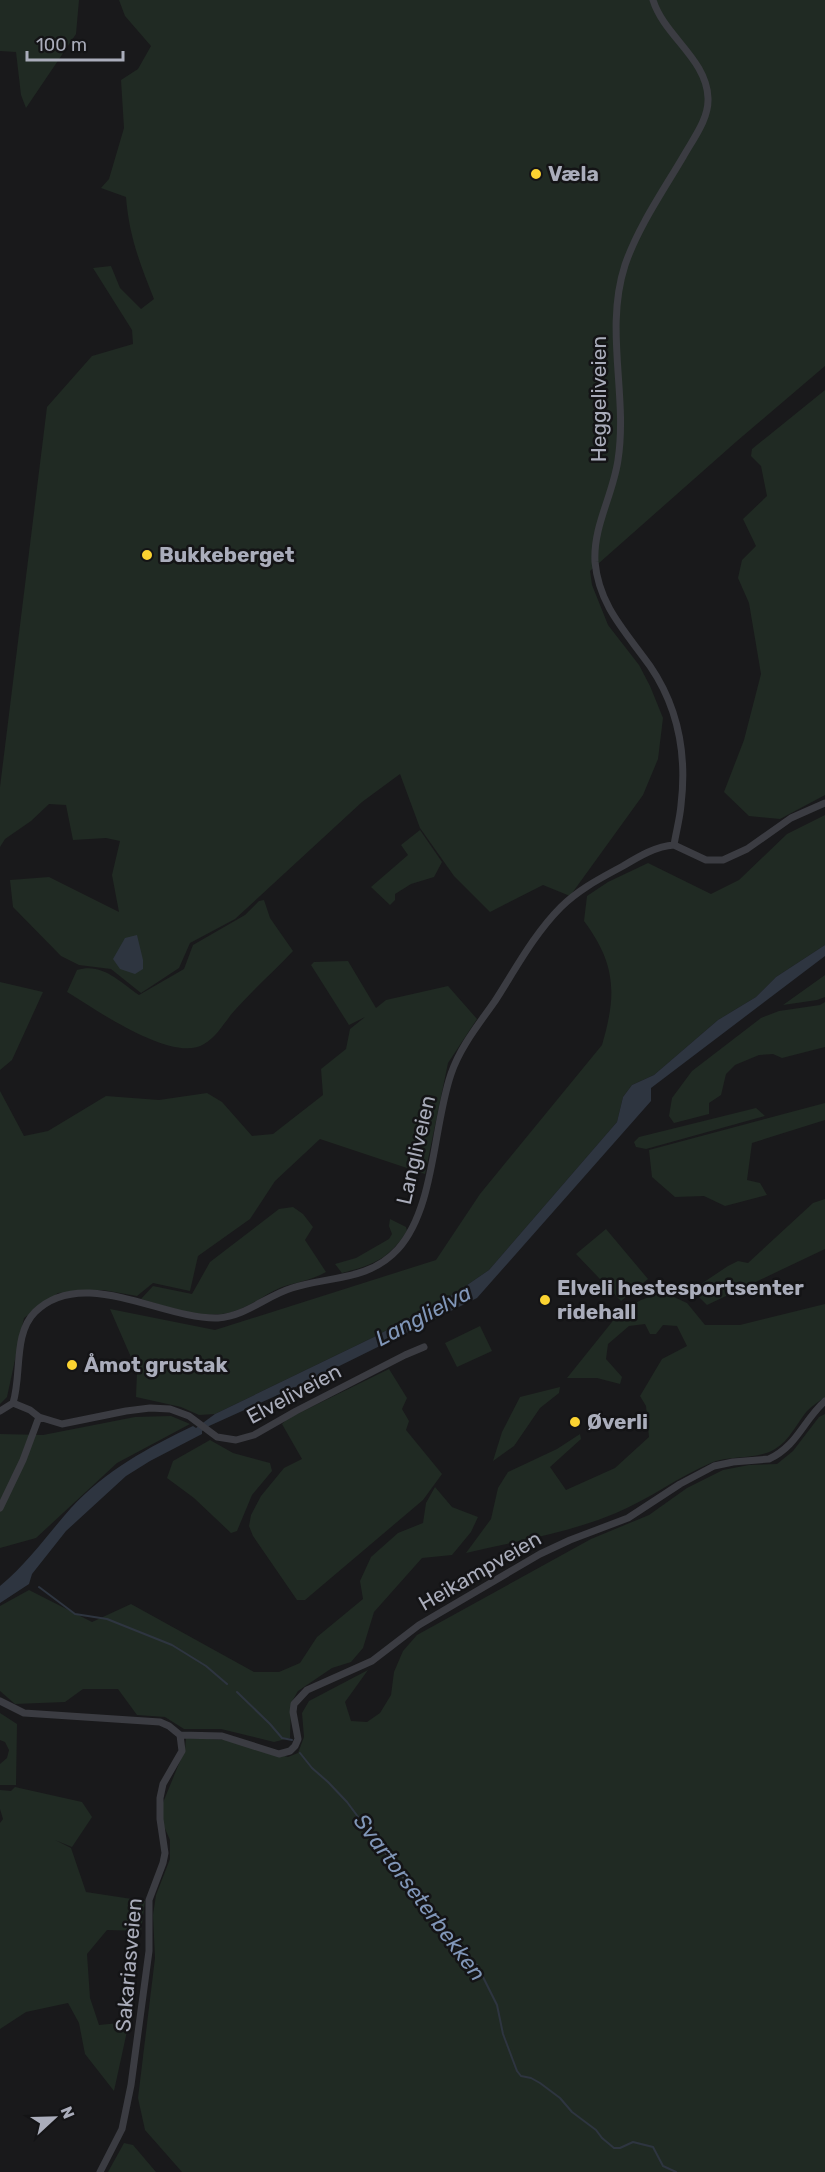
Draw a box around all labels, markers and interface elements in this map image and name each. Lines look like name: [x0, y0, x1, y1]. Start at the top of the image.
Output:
scale bar: [27, 24, 123, 62]
text: 100 m: [36, 34, 87, 56]
place label: Væla: [548, 161, 599, 186]
marker: Væla: [529, 167, 543, 181]
street label: Heggeliveien: [586, 336, 611, 462]
place label: Bukkeberget: [159, 542, 295, 567]
marker: Bukkeberget: [140, 548, 154, 562]
street label: Langliveien: [391, 1093, 440, 1207]
place label: Elveli hestesportsenter ridehall: [557, 1275, 804, 1324]
water label: Langlielva: [371, 1279, 476, 1352]
marker: Elveli hestesportsenter ridehall: [538, 1293, 552, 1307]
place label: Åmot grustak: [84, 1352, 228, 1377]
marker: Åmot grustak: [65, 1358, 79, 1372]
street label: Elveliveien: [242, 1358, 345, 1429]
place label: Øverli: [587, 1409, 648, 1434]
marker: Øverli: [568, 1415, 582, 1429]
street label: Heikampveien: [414, 1525, 546, 1616]
water label: Svartorseterbekken: [348, 1808, 491, 1986]
street label: Sakariasveien: [110, 1897, 147, 2033]
north arrow: [24, 2088, 84, 2148]
text: N: [56, 2104, 78, 2121]

